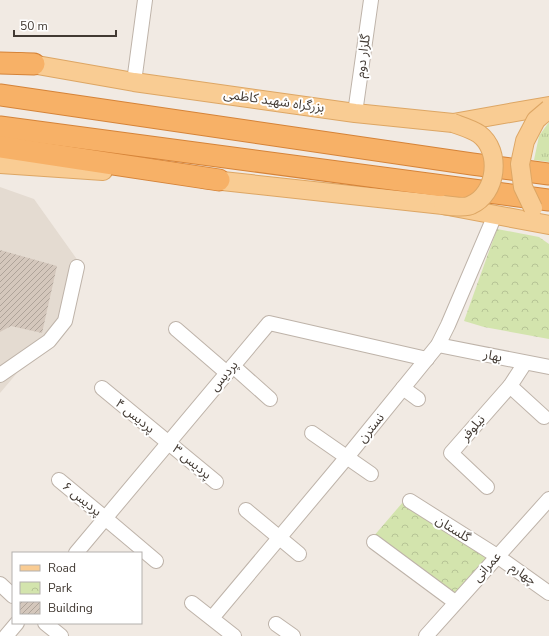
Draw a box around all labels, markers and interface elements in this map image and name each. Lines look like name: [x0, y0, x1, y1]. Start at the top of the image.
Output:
scale bar: [14, 12, 116, 38]
text: 50 m: [20, 18, 48, 34]
street label: گلزار دوم: [351, 33, 375, 79]
street label: بزرگراه شهید کاظمی: [222, 85, 326, 117]
street label: بهار: [481, 345, 504, 367]
street label: پردیس: [206, 357, 242, 395]
street label: پردیس ۴: [111, 395, 159, 438]
street label: نسترن: [353, 409, 389, 447]
street label: نیلوفر: [456, 411, 489, 446]
street label: پردیس ۳: [169, 440, 215, 484]
street label: پردیس ۶: [58, 478, 106, 521]
street label: گلستان: [432, 511, 474, 547]
street label: عمرانی: [469, 548, 506, 586]
legend: [12, 552, 142, 624]
street label: چهارم: [506, 558, 540, 590]
text: Road: [48, 560, 76, 576]
text: Park: [48, 580, 73, 596]
text: Building: [48, 600, 93, 616]

